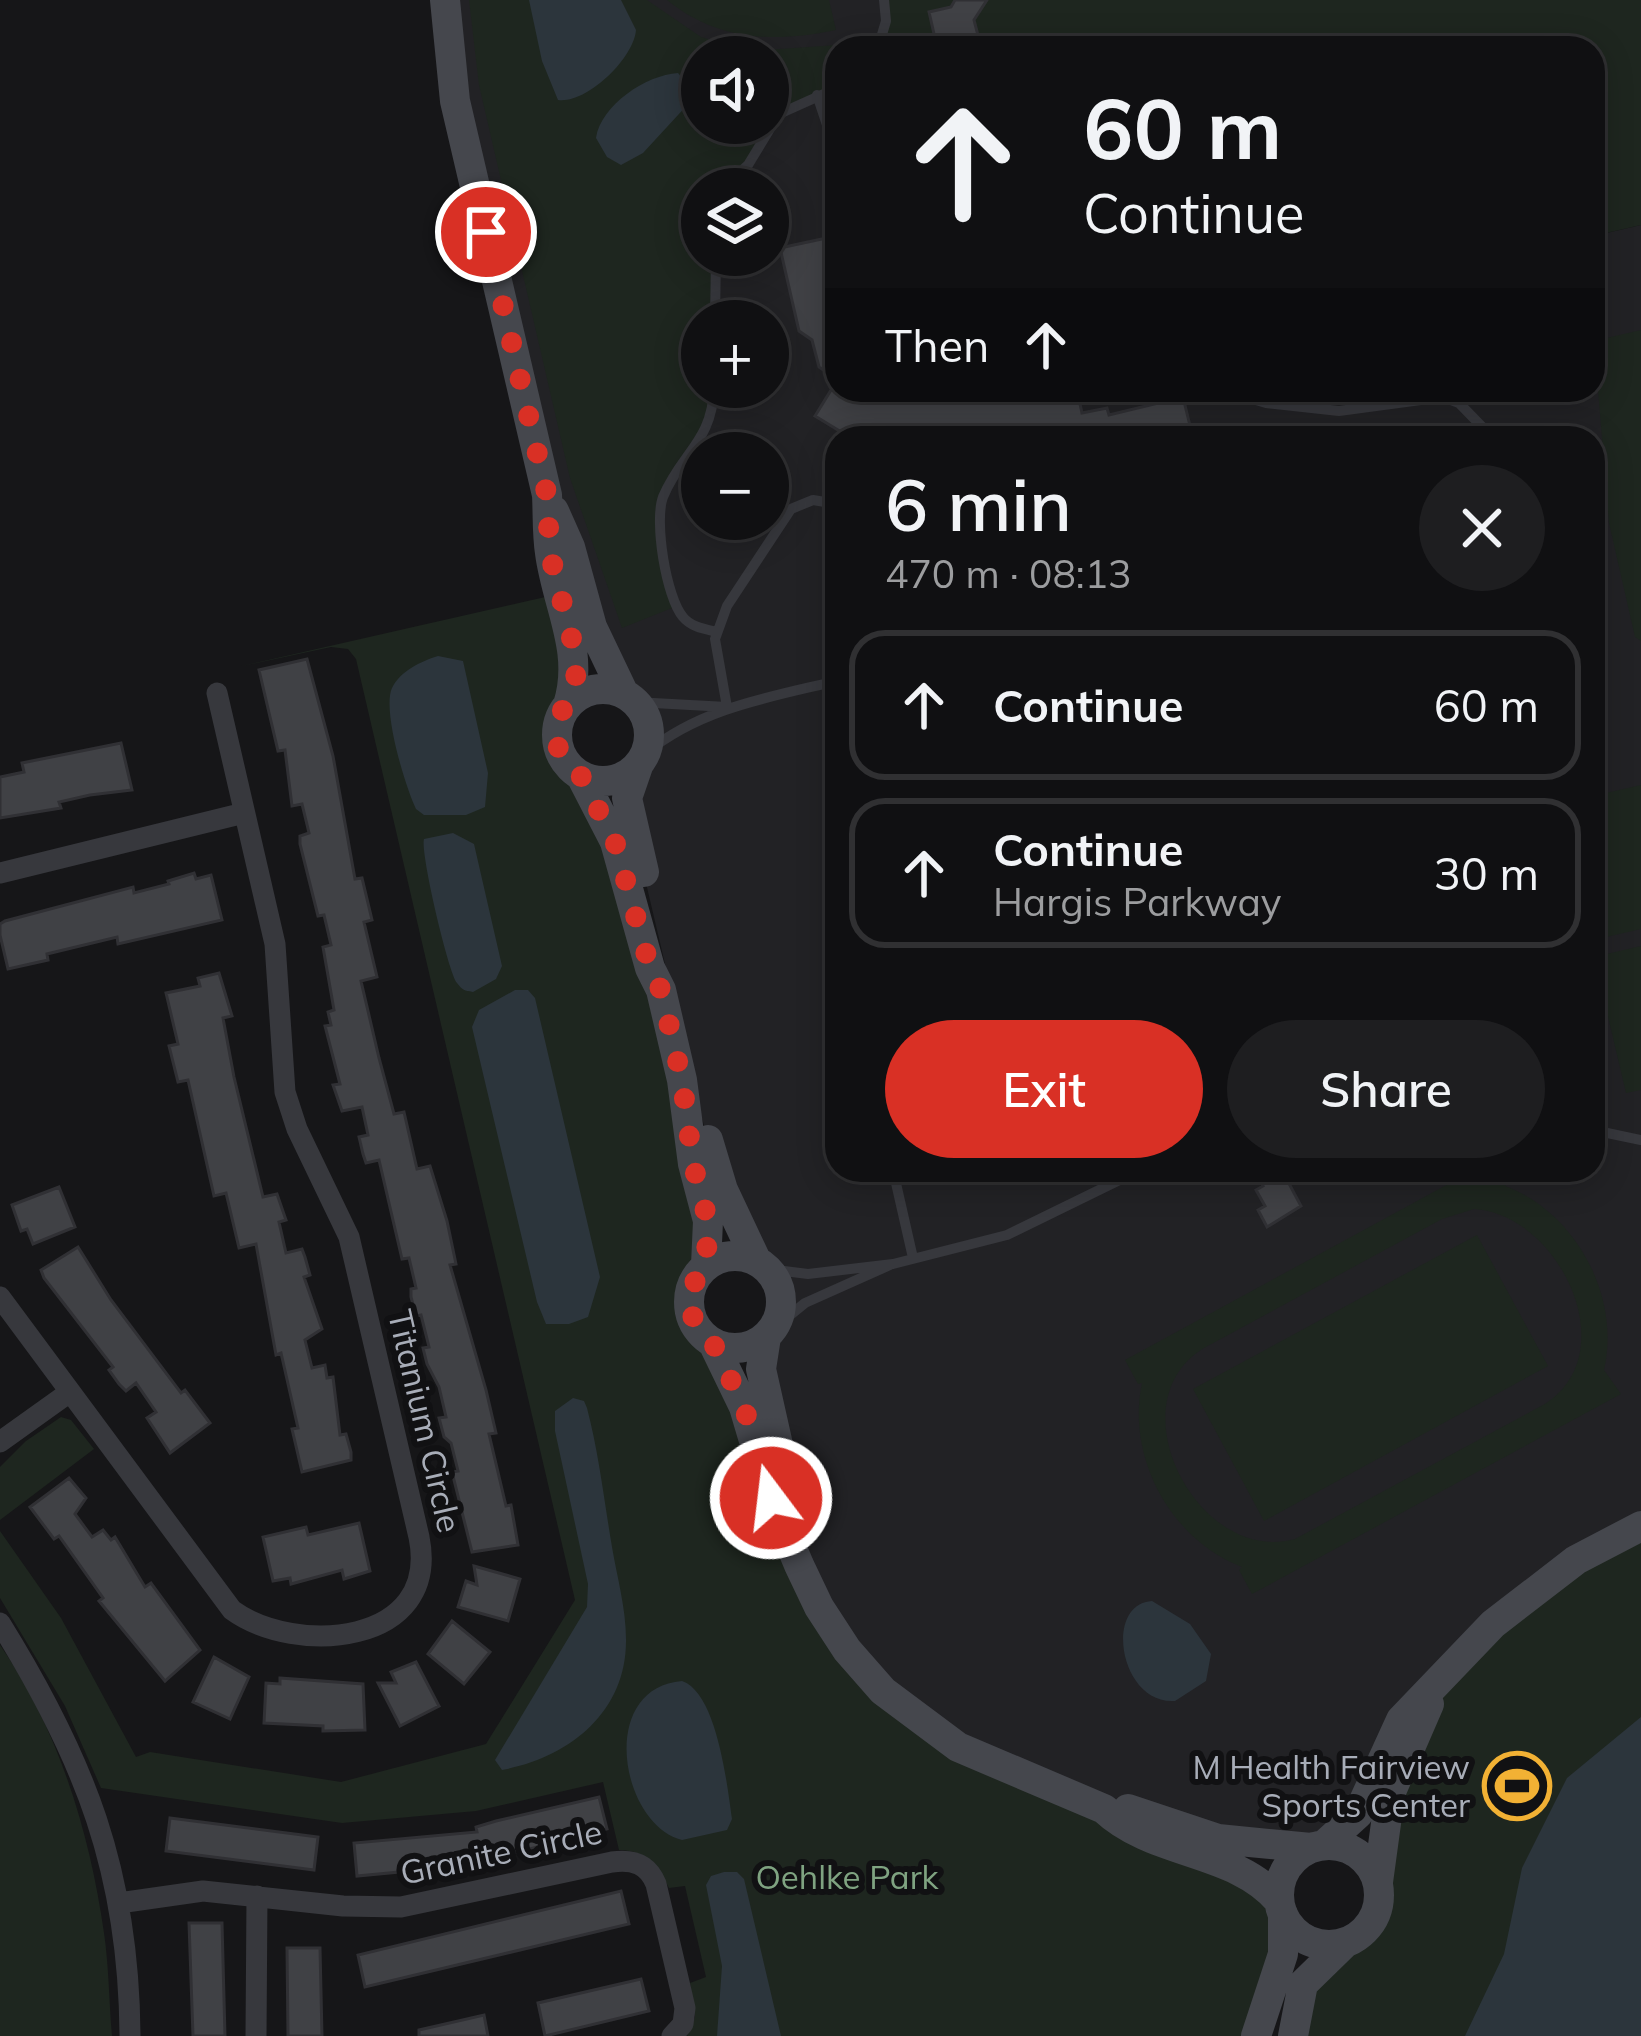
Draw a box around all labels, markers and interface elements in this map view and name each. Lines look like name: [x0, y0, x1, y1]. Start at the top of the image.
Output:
map controls: [681, 36, 789, 540]
button: sound: [681, 36, 789, 144]
text: 60 m: [1083, 75, 1282, 180]
icon: ahead: [885, 84, 1041, 240]
button: layers: [681, 168, 789, 276]
text: Continue: [1083, 179, 1304, 247]
pin: [435, 181, 537, 283]
icon: arrive: [453, 199, 519, 265]
button: +: [681, 300, 789, 408]
icon: ahead: [1013, 312, 1079, 378]
text: Then: [885, 317, 989, 373]
button: −: [681, 432, 789, 540]
text: 6 min: [885, 459, 1072, 549]
button: close: [1419, 465, 1545, 591]
text: 470 m · 08:13: [885, 549, 1131, 598]
icon: ahead: [891, 672, 957, 738]
text: Continue: [993, 677, 1183, 733]
text: 60 m: [1434, 677, 1539, 733]
text: Continue: [993, 821, 1183, 877]
icon: ahead: [891, 840, 957, 906]
text: 30 m: [1434, 845, 1539, 901]
text: Hargis Parkway: [993, 877, 1281, 926]
button: Exit: [885, 1020, 1203, 1158]
button: Share: [1227, 1020, 1545, 1158]
street label: Titanium Circle: [380, 1306, 471, 1536]
position arrow: [708, 1435, 834, 1561]
place label: M Health Fairview Sports Center: [1192, 1746, 1470, 1825]
sports icon: M Health Fairview Sports Center: [1482, 1751, 1552, 1821]
street label: Granite Circle: [396, 1810, 606, 1893]
park label: Oehlke Park: [755, 1856, 940, 1897]

